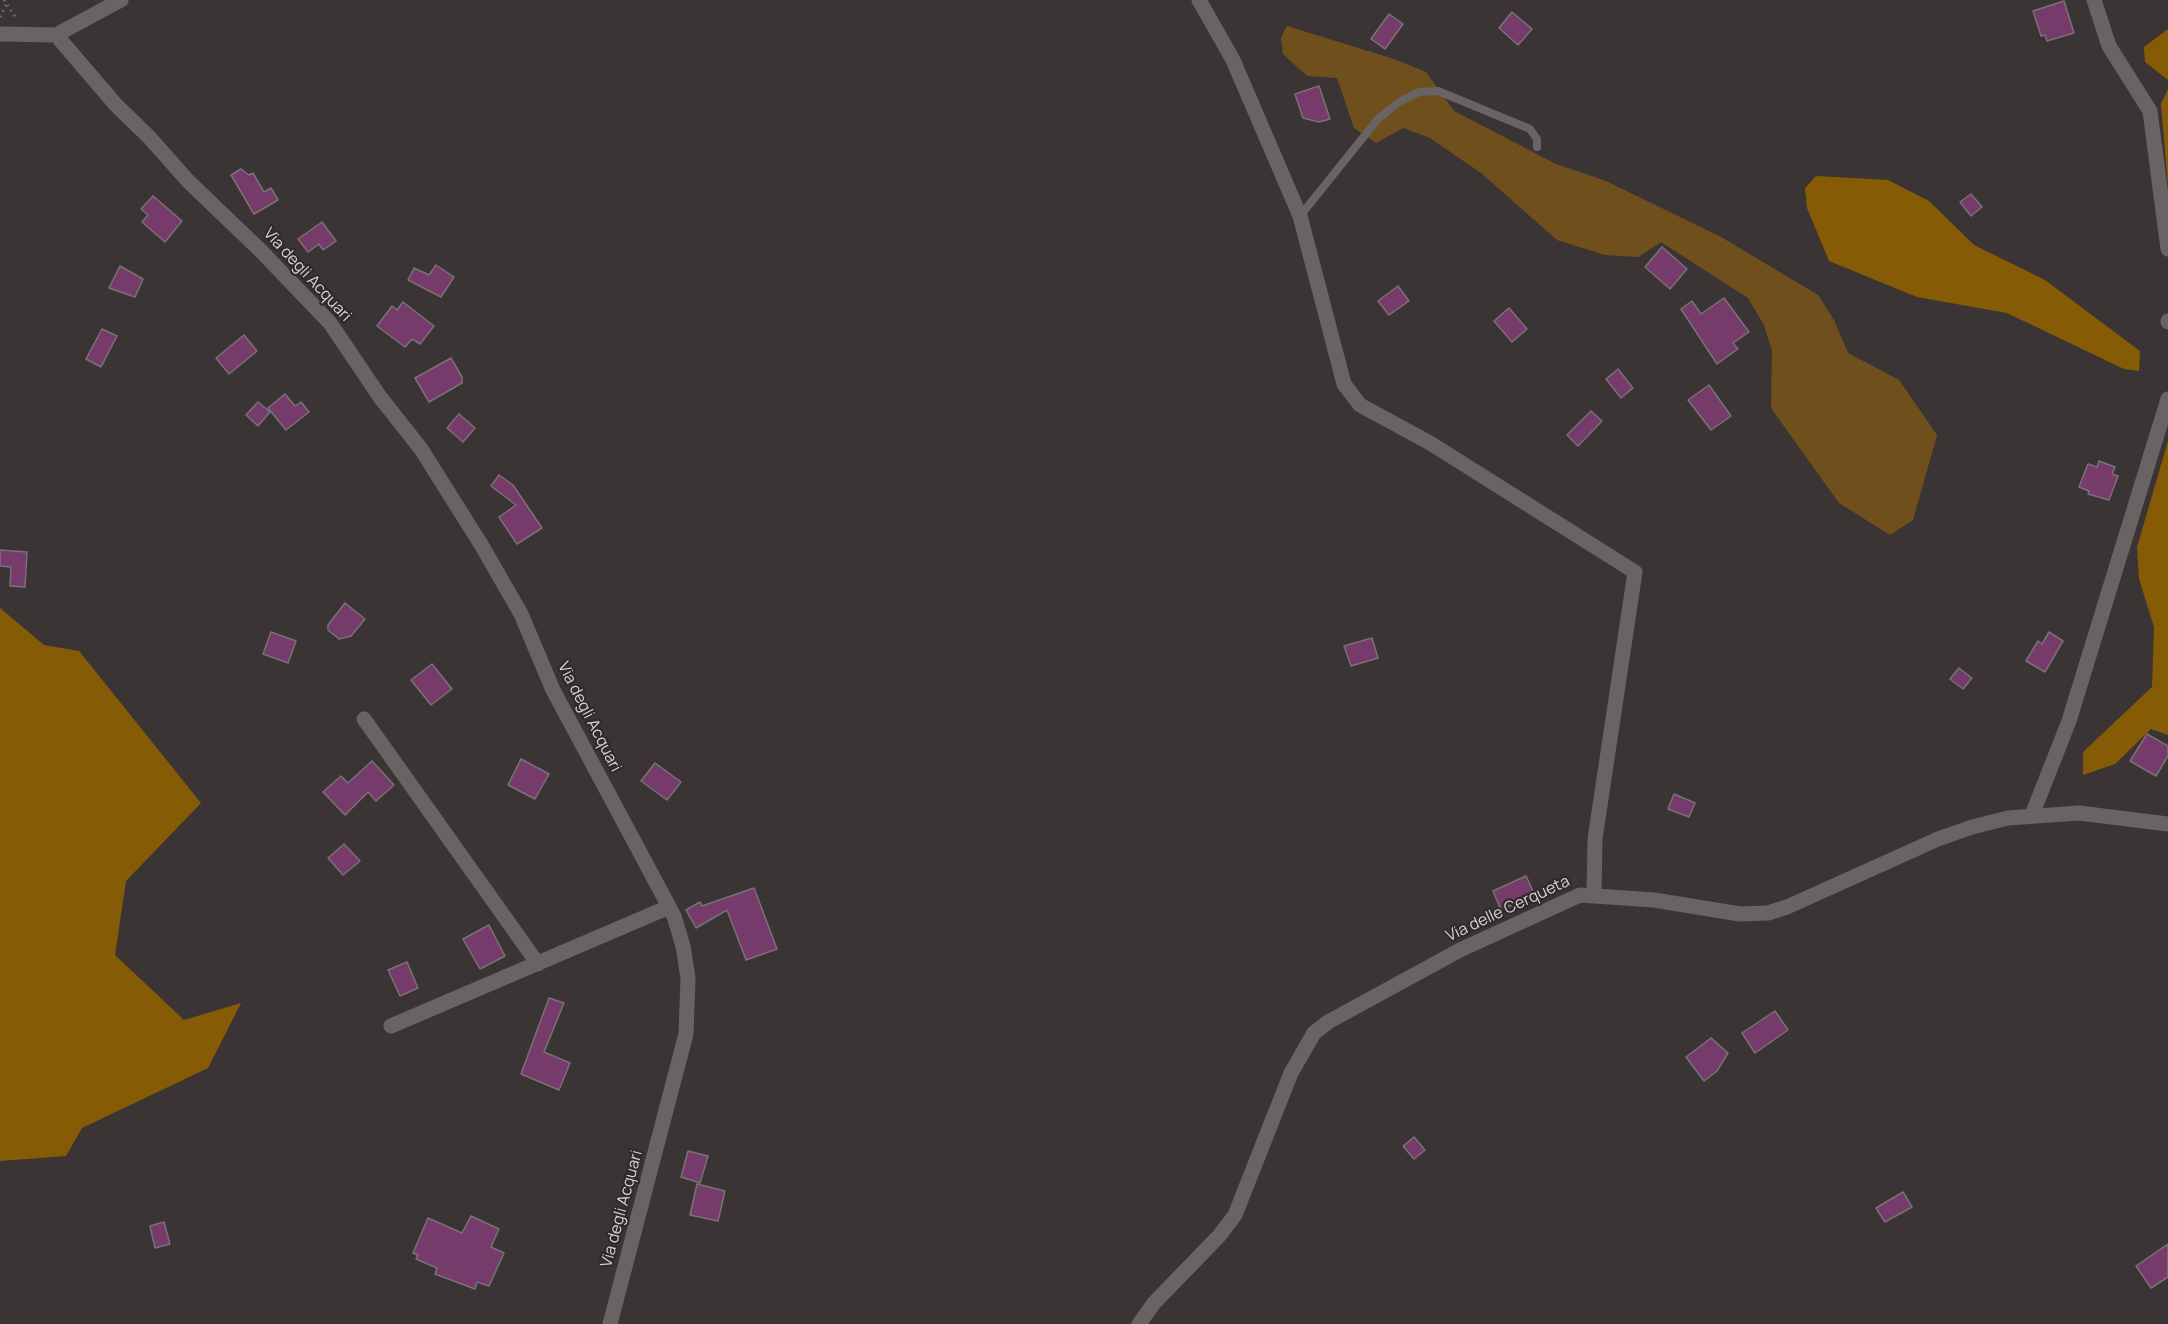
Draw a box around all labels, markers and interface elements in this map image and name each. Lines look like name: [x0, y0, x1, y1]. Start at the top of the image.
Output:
street label: Via degli Acquari: [259, 224, 355, 326]
street label: Via degli Acquari: [553, 659, 625, 775]
street label: Via delle Cerqueta: [1443, 872, 1573, 946]
street label: Via degli Acquari: [597, 1148, 647, 1270]

